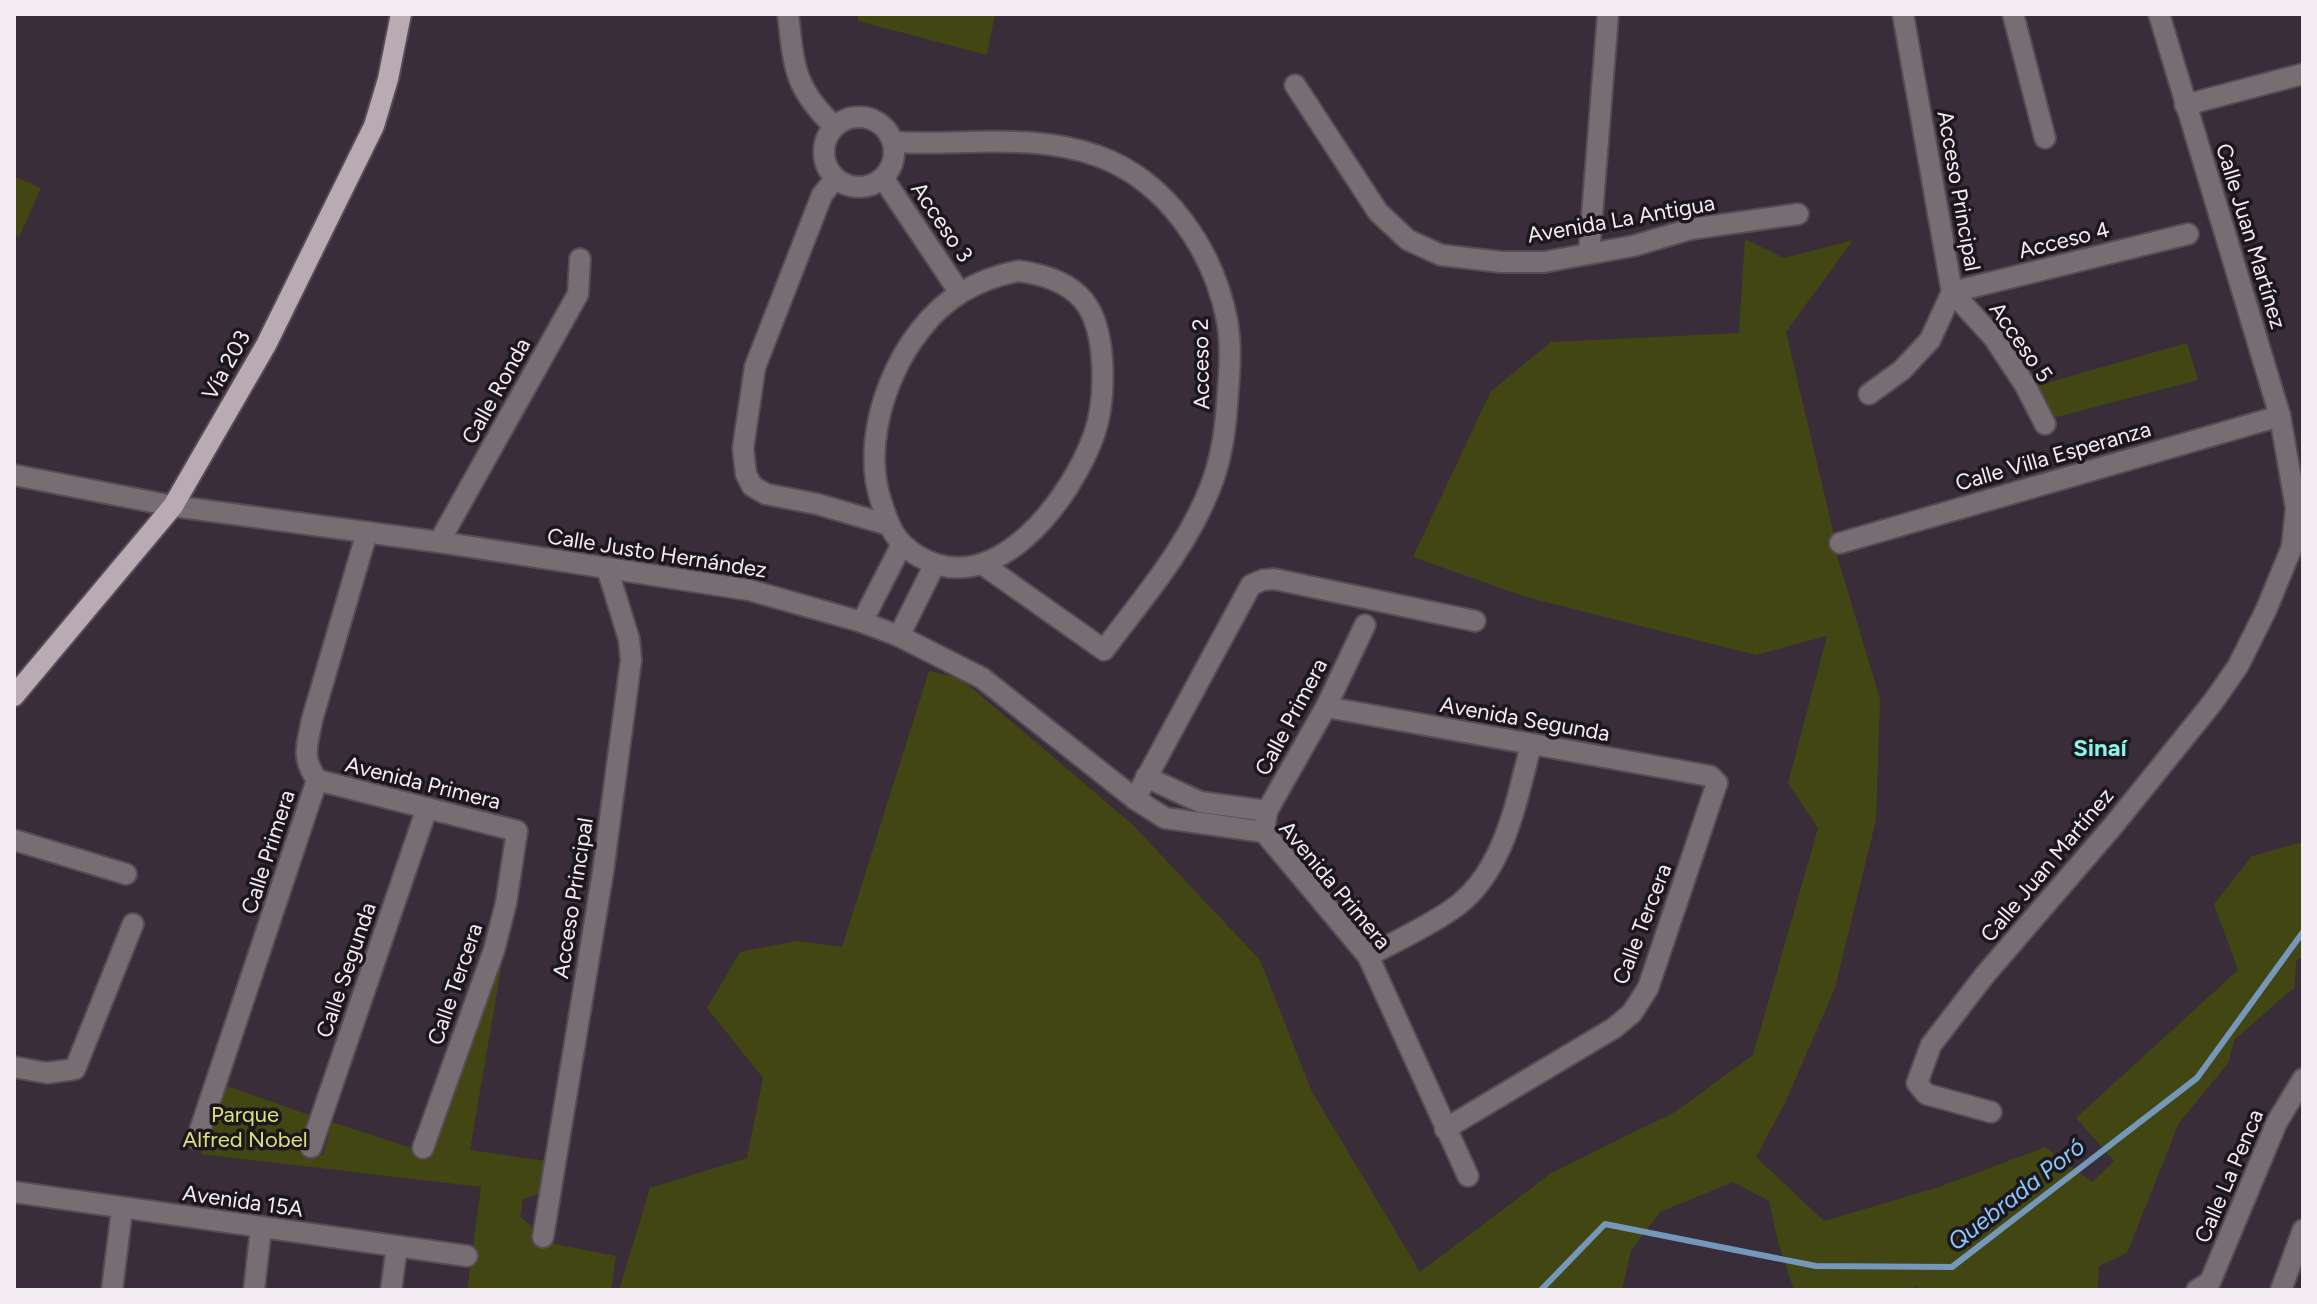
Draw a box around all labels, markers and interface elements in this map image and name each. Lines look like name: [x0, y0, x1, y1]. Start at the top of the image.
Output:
street label: Acceso Principal: [1932, 109, 1986, 273]
street label: Calle Juan Martínez: [2210, 140, 2292, 332]
street label: Acceso 3: [905, 177, 979, 267]
street label: Avenida La Antigua: [1525, 189, 1717, 249]
street label: Acceso 4: [2016, 216, 2112, 264]
street label: Acceso 5: [1984, 297, 2058, 387]
street label: Acceso 2: [1187, 318, 1215, 410]
street label: Vía 203: [196, 325, 256, 405]
street label: Calle Ronda: [456, 333, 536, 449]
street label: Calle Villa Esperanza: [1952, 415, 2154, 497]
street label: Calle Justo Hernández: [545, 522, 769, 584]
street label: Calle Primera: [1249, 654, 1333, 780]
street label: Avenida Segunda: [1438, 691, 1612, 747]
district label: Sinaí: [2073, 733, 2128, 762]
street label: Avenida Primera: [342, 751, 504, 815]
street label: Calle Juan Martínez: [1975, 783, 2119, 947]
street label: Calle Primera: [235, 787, 301, 917]
street label: Avenida Primera: [1273, 815, 1397, 955]
street label: Acceso Principal: [547, 816, 599, 980]
street label: Calle Tercera: [1607, 860, 1677, 988]
street label: Calle Segunda: [310, 899, 382, 1041]
street label: Calle Tercera: [422, 920, 488, 1048]
park label: Parque Alfred Nobel: [182, 1101, 308, 1153]
street label: Calle La Penca: [2189, 1105, 2269, 1247]
water label: Quebrada Poró: [1942, 1132, 2090, 1256]
street label: Avenida 15A: [181, 1179, 305, 1223]

